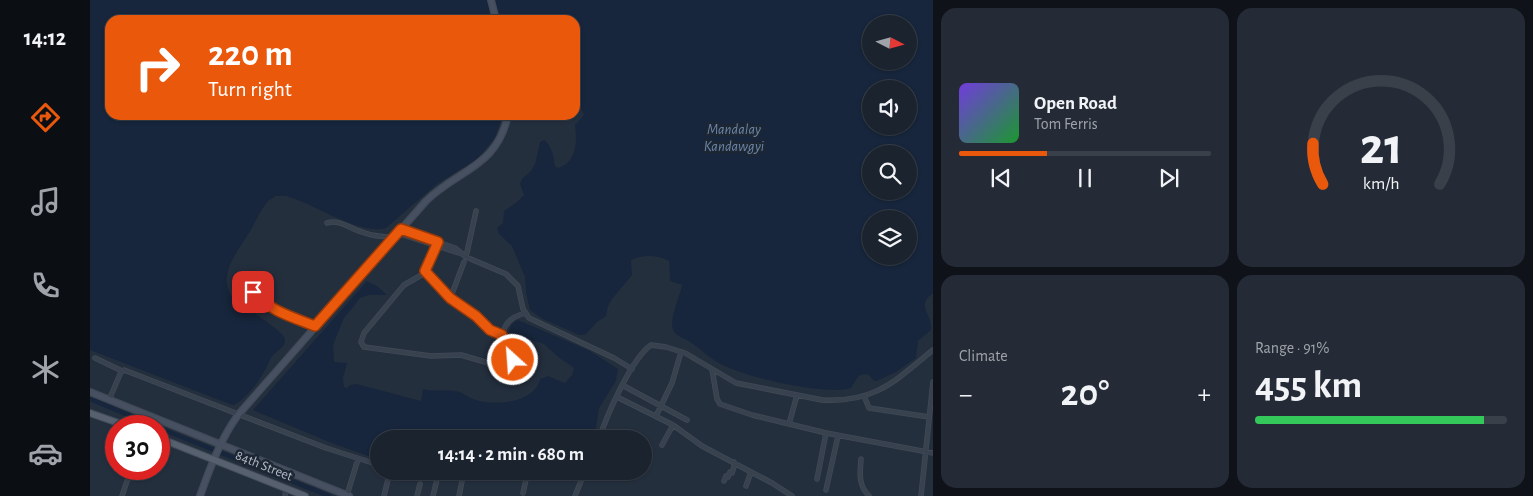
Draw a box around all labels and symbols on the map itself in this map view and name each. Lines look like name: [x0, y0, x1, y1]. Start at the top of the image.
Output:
north arrow: [862, 15, 918, 70]
water label: Mandalay Kandawgyi: [704, 122, 764, 154]
pin: [232, 271, 274, 313]
position arrow: [486, 333, 538, 385]
speed limit sign: 30: [105, 415, 170, 480]
street label: 84th Street: [233, 448, 295, 484]

